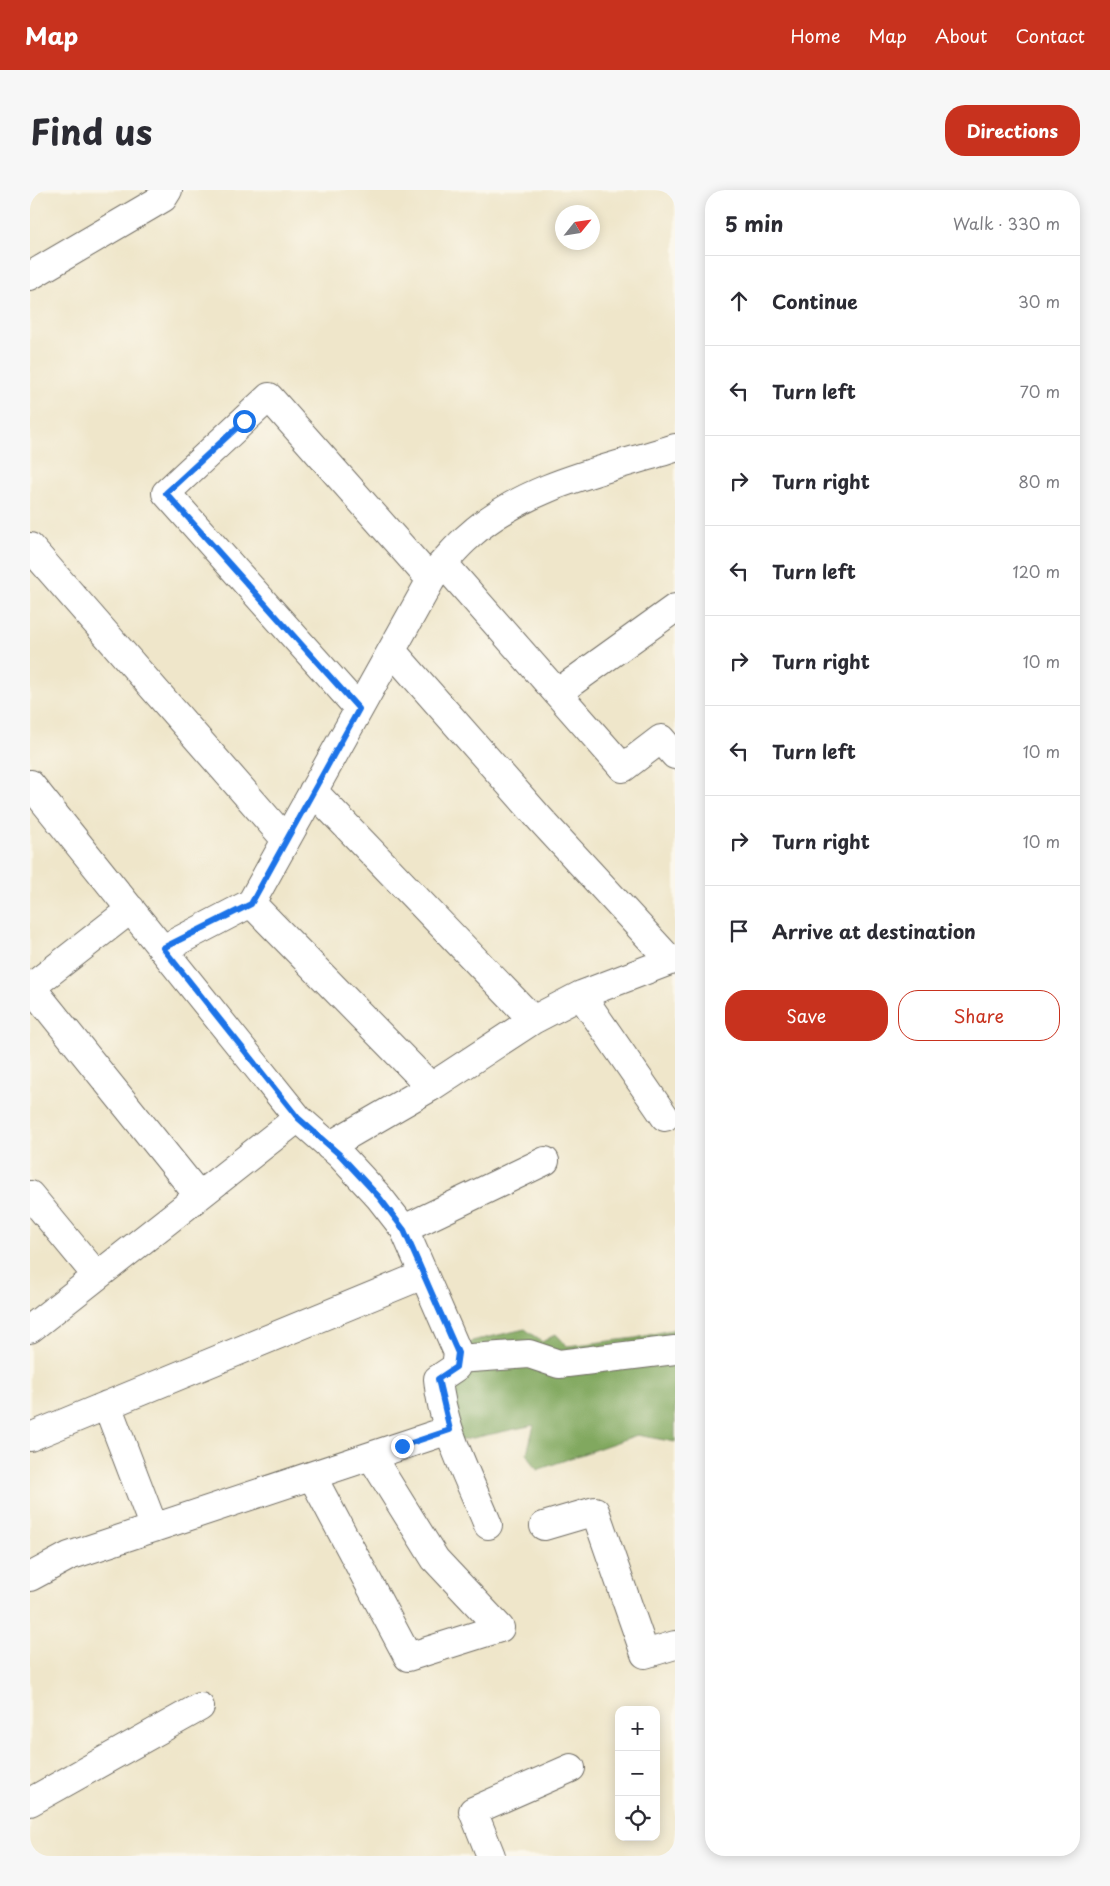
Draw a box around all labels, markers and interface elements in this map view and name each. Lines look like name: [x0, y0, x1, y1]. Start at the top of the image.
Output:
text: Map: [25, 17, 78, 53]
text: Home: [790, 22, 840, 49]
text: Map: [868, 22, 907, 49]
text: About: [935, 22, 987, 49]
text: Contact: [1015, 22, 1085, 49]
text: Find us: [30, 104, 152, 157]
button: Directions: [945, 105, 1080, 156]
north arrow: [555, 205, 600, 250]
text: 5 min: [725, 207, 783, 239]
text: Walk · 330 m: [953, 211, 1060, 235]
icon: ahead: [725, 287, 753, 315]
text: Continue: [772, 287, 858, 315]
text: 30 m: [1018, 289, 1060, 313]
icon: left: [725, 377, 753, 405]
text: Turn left: [772, 377, 856, 405]
text: 70 m: [1020, 379, 1060, 403]
route start: [233, 410, 256, 433]
icon: right: [725, 467, 753, 495]
text: Turn right: [772, 467, 870, 495]
text: 80 m: [1018, 469, 1060, 493]
icon: left: [725, 557, 753, 585]
text: Turn left: [772, 557, 856, 585]
text: 120 m: [1013, 559, 1060, 583]
icon: right: [725, 647, 753, 675]
text: Turn right: [772, 647, 870, 675]
text: 10 m: [1023, 649, 1060, 673]
icon: left: [725, 737, 753, 765]
text: Turn left: [772, 737, 856, 765]
text: 10 m: [1023, 739, 1060, 763]
icon: right: [725, 827, 753, 855]
text: Turn right: [772, 827, 870, 855]
text: 10 m: [1023, 829, 1060, 853]
icon: arrive: [725, 917, 753, 945]
text: Arrive at destination: [772, 917, 976, 945]
button: Save: [725, 990, 888, 1041]
button: Share: [898, 990, 1060, 1041]
route end: [391, 1435, 414, 1458]
map controls: [615, 1706, 660, 1841]
button: +: [615, 1706, 660, 1751]
button: −: [615, 1751, 660, 1796]
button: locate: [615, 1796, 660, 1841]

